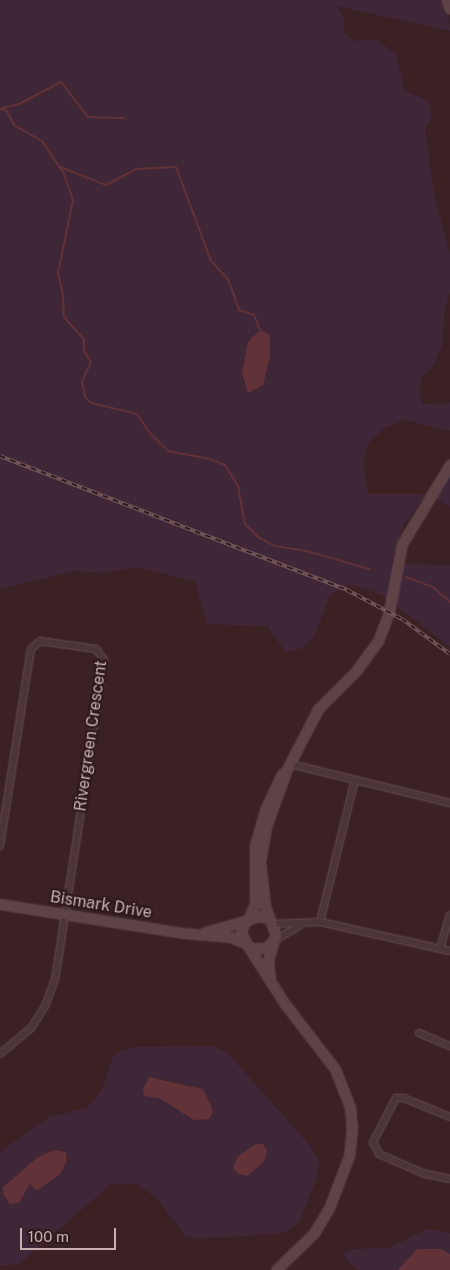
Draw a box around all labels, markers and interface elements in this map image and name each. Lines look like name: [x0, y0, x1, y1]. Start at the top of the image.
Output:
street label: Rivergreen Crescent: [71, 659, 111, 813]
street label: Bismark Drive: [49, 887, 153, 923]
scale bar: [22, 1218, 119, 1250]
text: 100 m: [28, 1228, 69, 1245]

